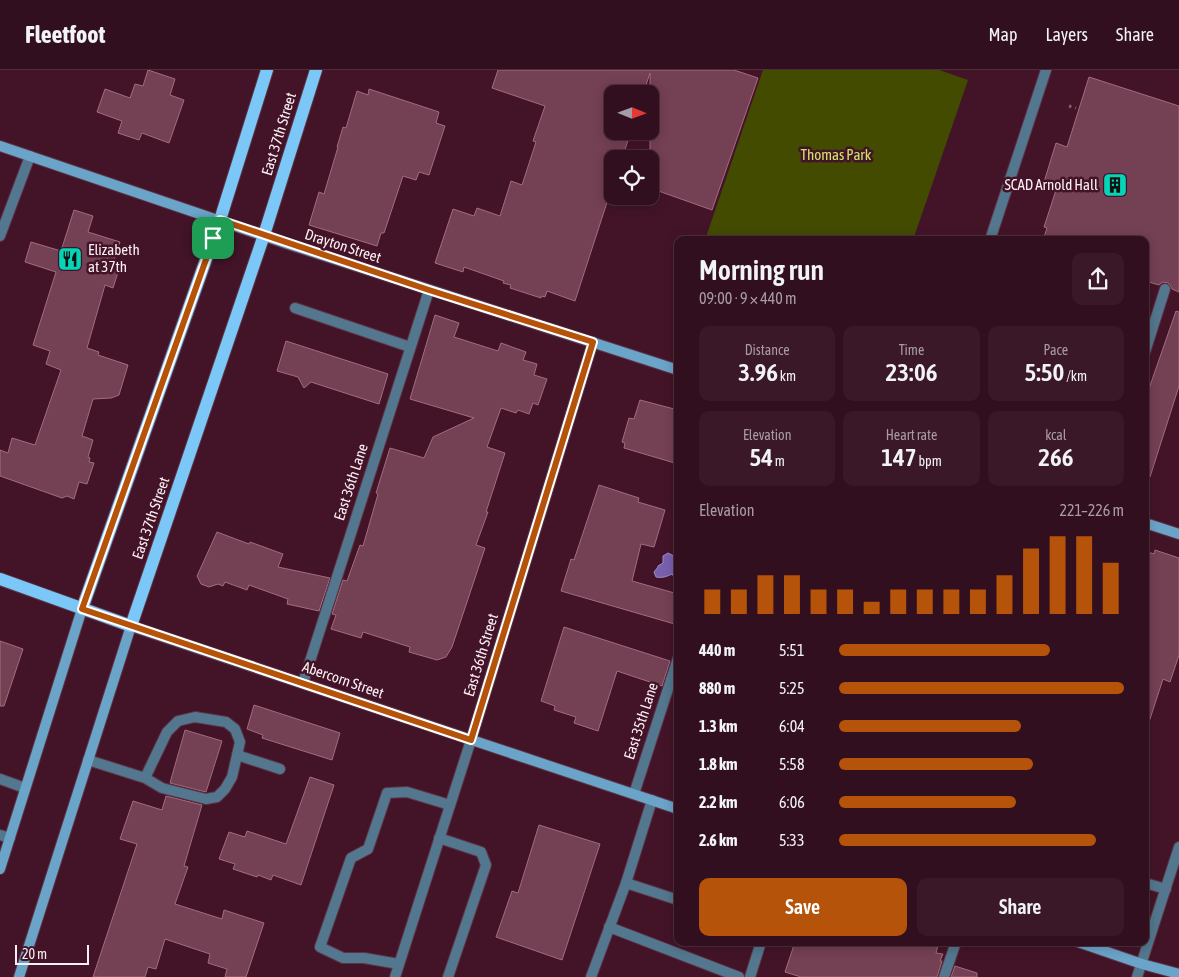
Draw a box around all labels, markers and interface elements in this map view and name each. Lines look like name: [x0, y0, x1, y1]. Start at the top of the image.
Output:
text: Fleetfoot: [25, 21, 105, 48]
text: Map: [988, 24, 1017, 45]
text: Layers: [1045, 24, 1088, 45]
text: Share: [1116, 24, 1154, 45]
north arrow: [604, 85, 659, 140]
map controls: [604, 85, 659, 205]
street label: East 37th Street: [258, 90, 299, 177]
park label: Thomas Park: [801, 146, 872, 163]
button: locate: [604, 150, 659, 205]
building icon: SCAD Arnold Hall: [1102, 172, 1128, 198]
place label: SCAD Arnold Hall: [1004, 176, 1098, 193]
pin: [192, 217, 234, 259]
icon: arrive: [199, 224, 227, 252]
street label: Drayton Street: [303, 225, 383, 266]
place label: Elizabeth at 37th: [88, 241, 140, 275]
restaurant icon: Elizabeth at 37th: [57, 246, 83, 272]
button: share: [1072, 253, 1124, 305]
text: Morning run: [699, 254, 824, 286]
text: 09:00 · 9 × 440 m: [699, 289, 797, 307]
text: Distance: [745, 342, 790, 358]
text: Time: [899, 342, 924, 358]
text: Pace: [1044, 342, 1068, 358]
text: 3.96: [738, 358, 778, 386]
text: 23:06: [886, 358, 937, 386]
text: 5:50: [1025, 358, 1064, 386]
text: km: [778, 368, 796, 384]
text: /km: [1064, 368, 1087, 384]
text: Elevation: [743, 427, 791, 443]
text: Heart rate: [886, 427, 937, 443]
text: kcal: [1045, 427, 1066, 443]
street label: East 36th Lane: [330, 441, 371, 522]
text: 54: [749, 443, 773, 471]
text: 147: [881, 443, 916, 471]
text: 266: [1038, 443, 1073, 471]
text: m: [773, 453, 785, 469]
text: bpm: [916, 453, 942, 469]
street label: East 37th Street: [129, 475, 173, 561]
text: Elevation: [699, 501, 754, 519]
text: 221–226 m: [1060, 501, 1124, 519]
street label: East 36th Street: [460, 611, 501, 698]
text: 440 m: [699, 641, 735, 659]
text: 5:51: [779, 641, 804, 659]
street label: Abercorn Street: [300, 658, 386, 701]
text: 880 m: [699, 679, 735, 697]
text: 5:25: [779, 679, 804, 697]
street label: East 35th Lane: [620, 680, 661, 761]
text: 1.3 km: [699, 717, 738, 735]
text: 6:04: [779, 717, 805, 735]
text: 1.8 km: [699, 755, 738, 773]
text: 5:58: [779, 755, 804, 773]
text: 2.2 km: [699, 793, 738, 811]
text: 6:06: [779, 793, 805, 811]
text: 2.6 km: [699, 831, 738, 849]
text: 5:33: [779, 831, 804, 849]
button: Save: [699, 878, 907, 936]
button: Share: [917, 878, 1124, 936]
scale bar: [15, 942, 89, 965]
text: 20 m: [22, 946, 47, 962]

